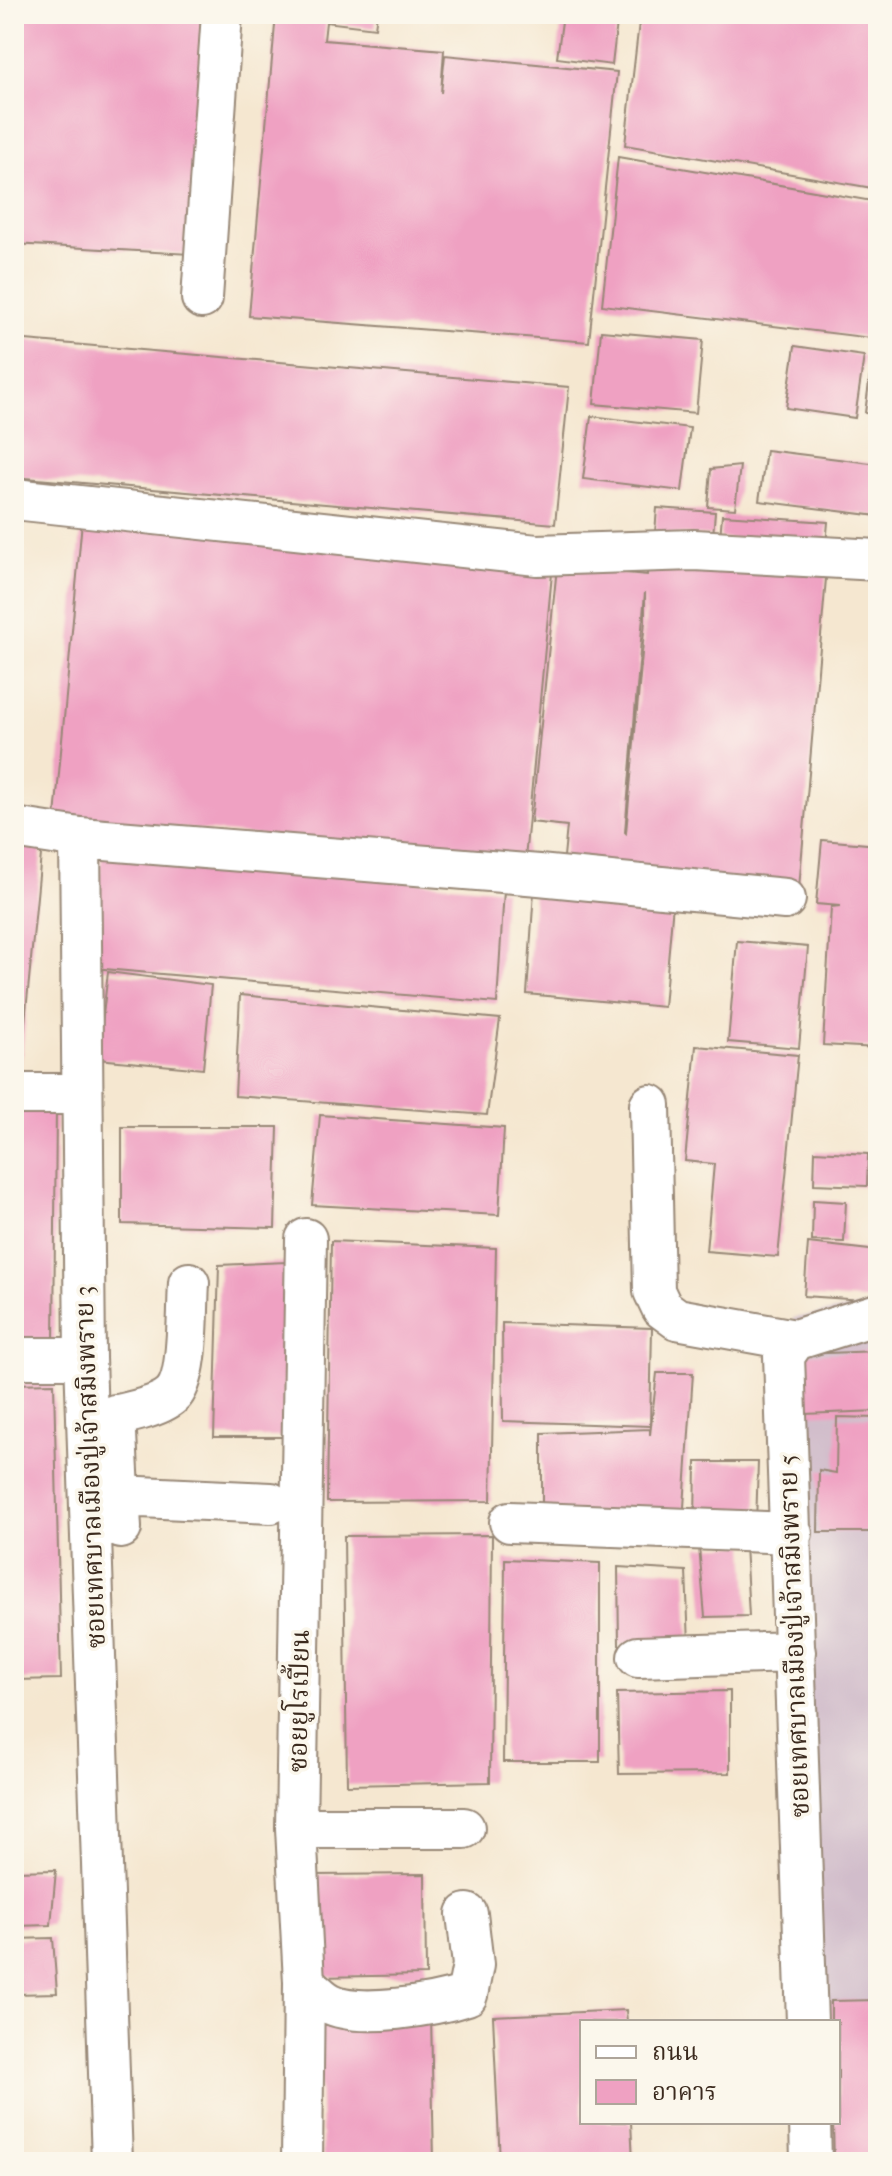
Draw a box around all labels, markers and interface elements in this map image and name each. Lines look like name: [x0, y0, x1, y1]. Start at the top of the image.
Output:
street label: ซอยเทศบาลเมืองปู่เจ้าสมิงพราย 3: [68, 1285, 114, 1649]
street label: ซอยเทศบาลเมืองปู่เจ้าสมิงพราย 5: [772, 1454, 818, 1818]
street label: ซอยยูโรเปี้ยน: [278, 1629, 318, 1773]
legend: [580, 2020, 840, 2124]
text: ถนน: [652, 2038, 698, 2066]
text: อาคาร: [652, 2078, 717, 2106]

